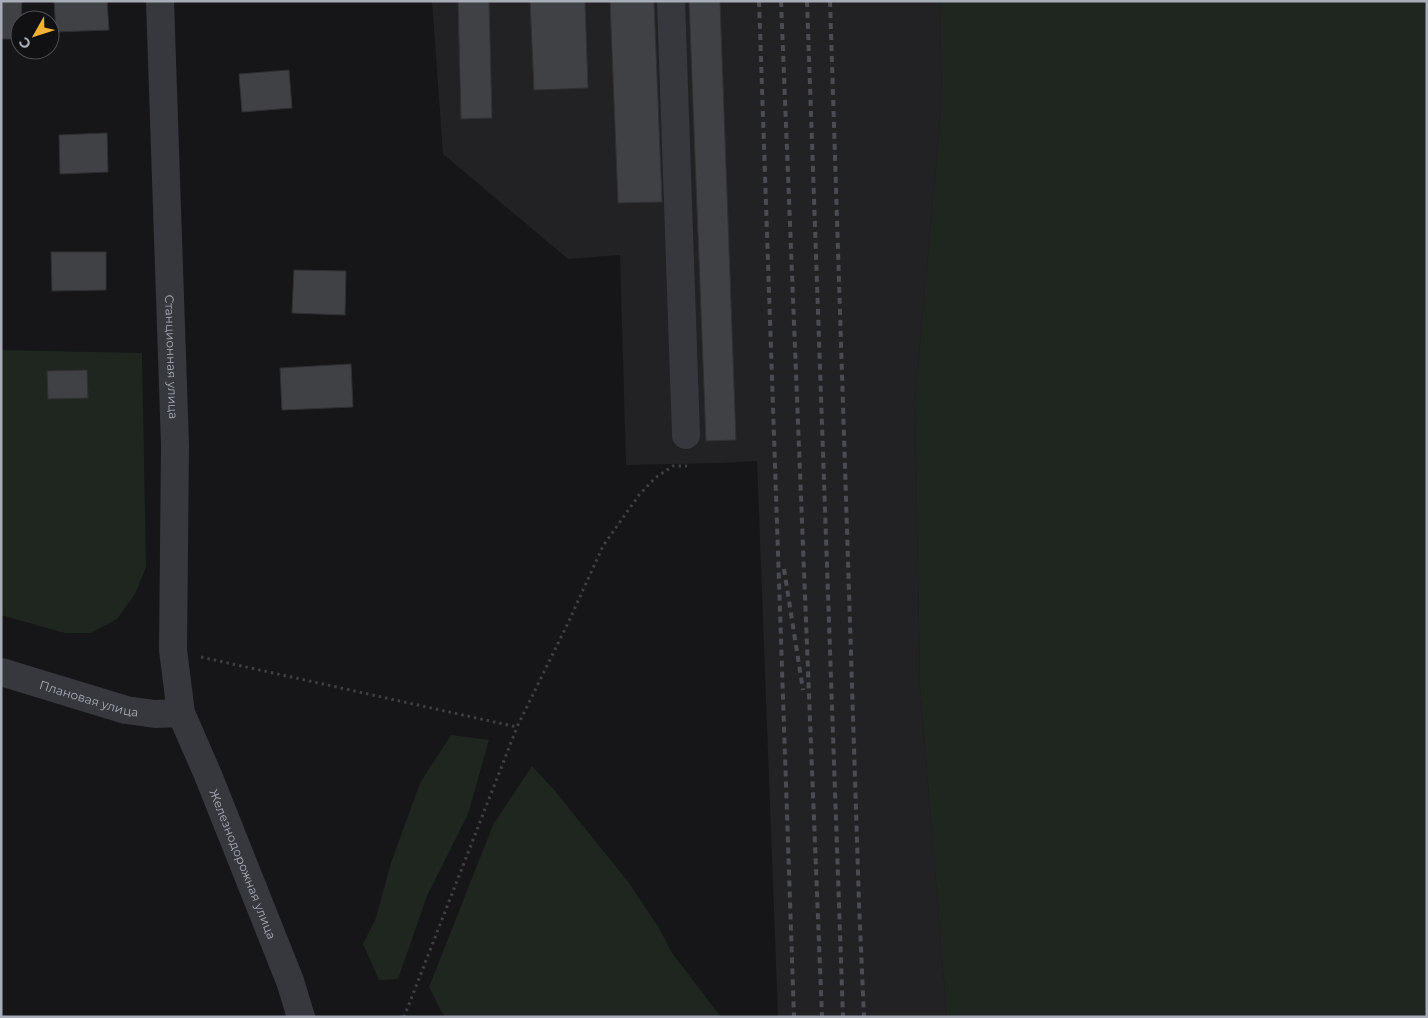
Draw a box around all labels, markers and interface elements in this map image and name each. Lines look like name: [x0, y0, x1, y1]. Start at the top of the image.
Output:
north arrow: [10, 10, 60, 60]
text: С: [15, 34, 35, 53]
street label: Станционная улица: [162, 294, 182, 419]
street label: Плановая улица: [38, 677, 140, 719]
street label: Железнодорожная улица: [207, 787, 280, 941]

